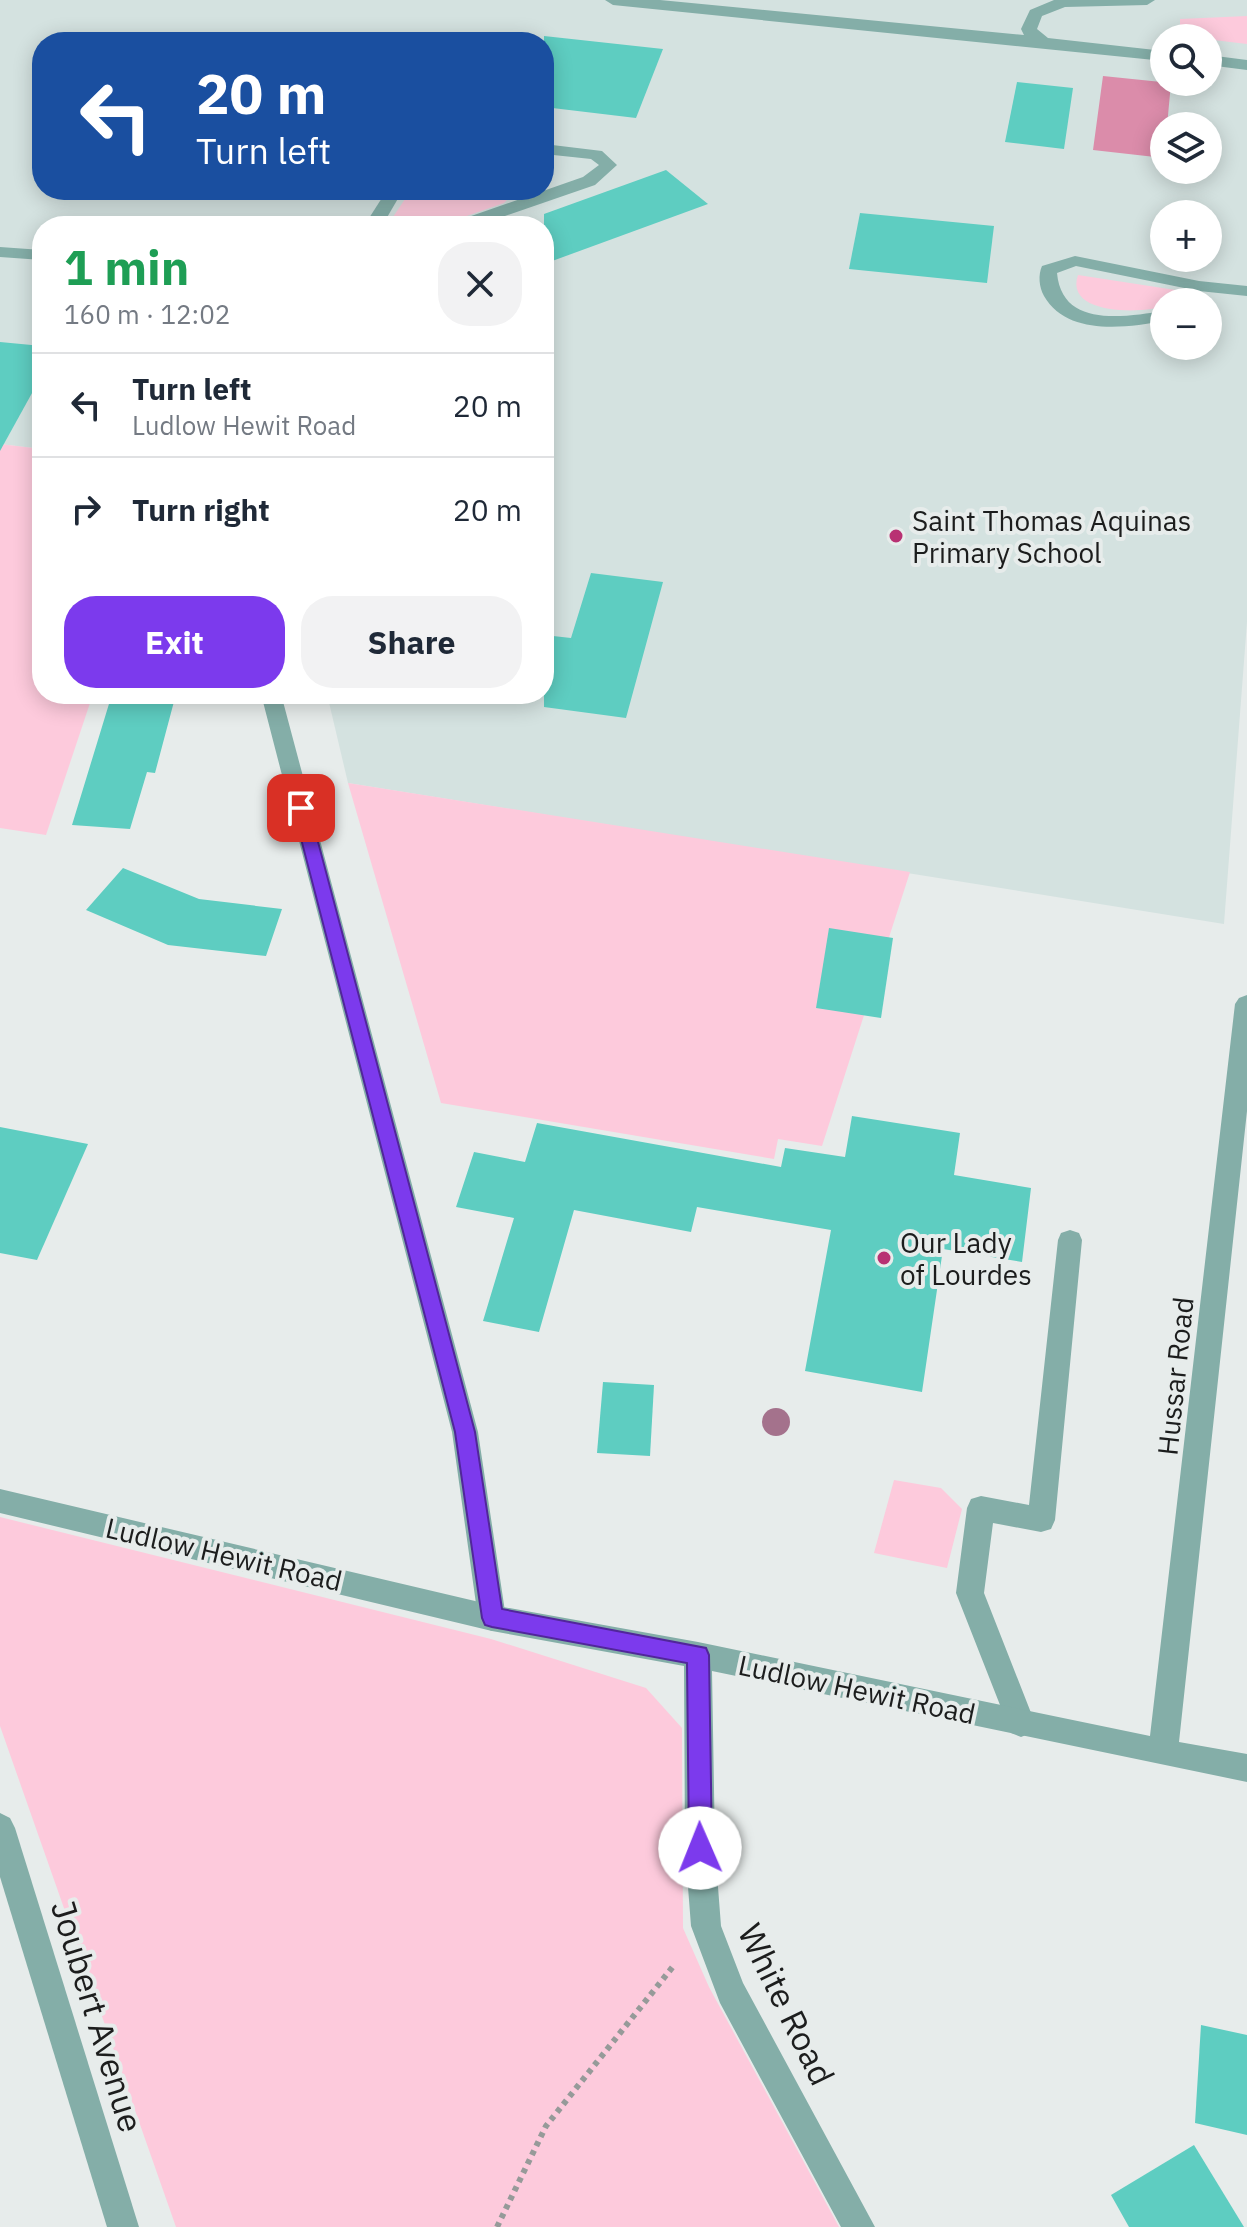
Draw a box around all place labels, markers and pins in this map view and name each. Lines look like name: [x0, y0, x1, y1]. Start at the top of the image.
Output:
place label: Saint Thomas Aquinas Primary School: [912, 502, 1191, 571]
marker: Saint Thomas Aquinas Primary School: [887, 527, 905, 545]
pin: [267, 774, 335, 842]
place label: Our Lady of Lourdes: [900, 1224, 1032, 1293]
marker: Our Lady of Lourdes: [875, 1249, 893, 1267]

